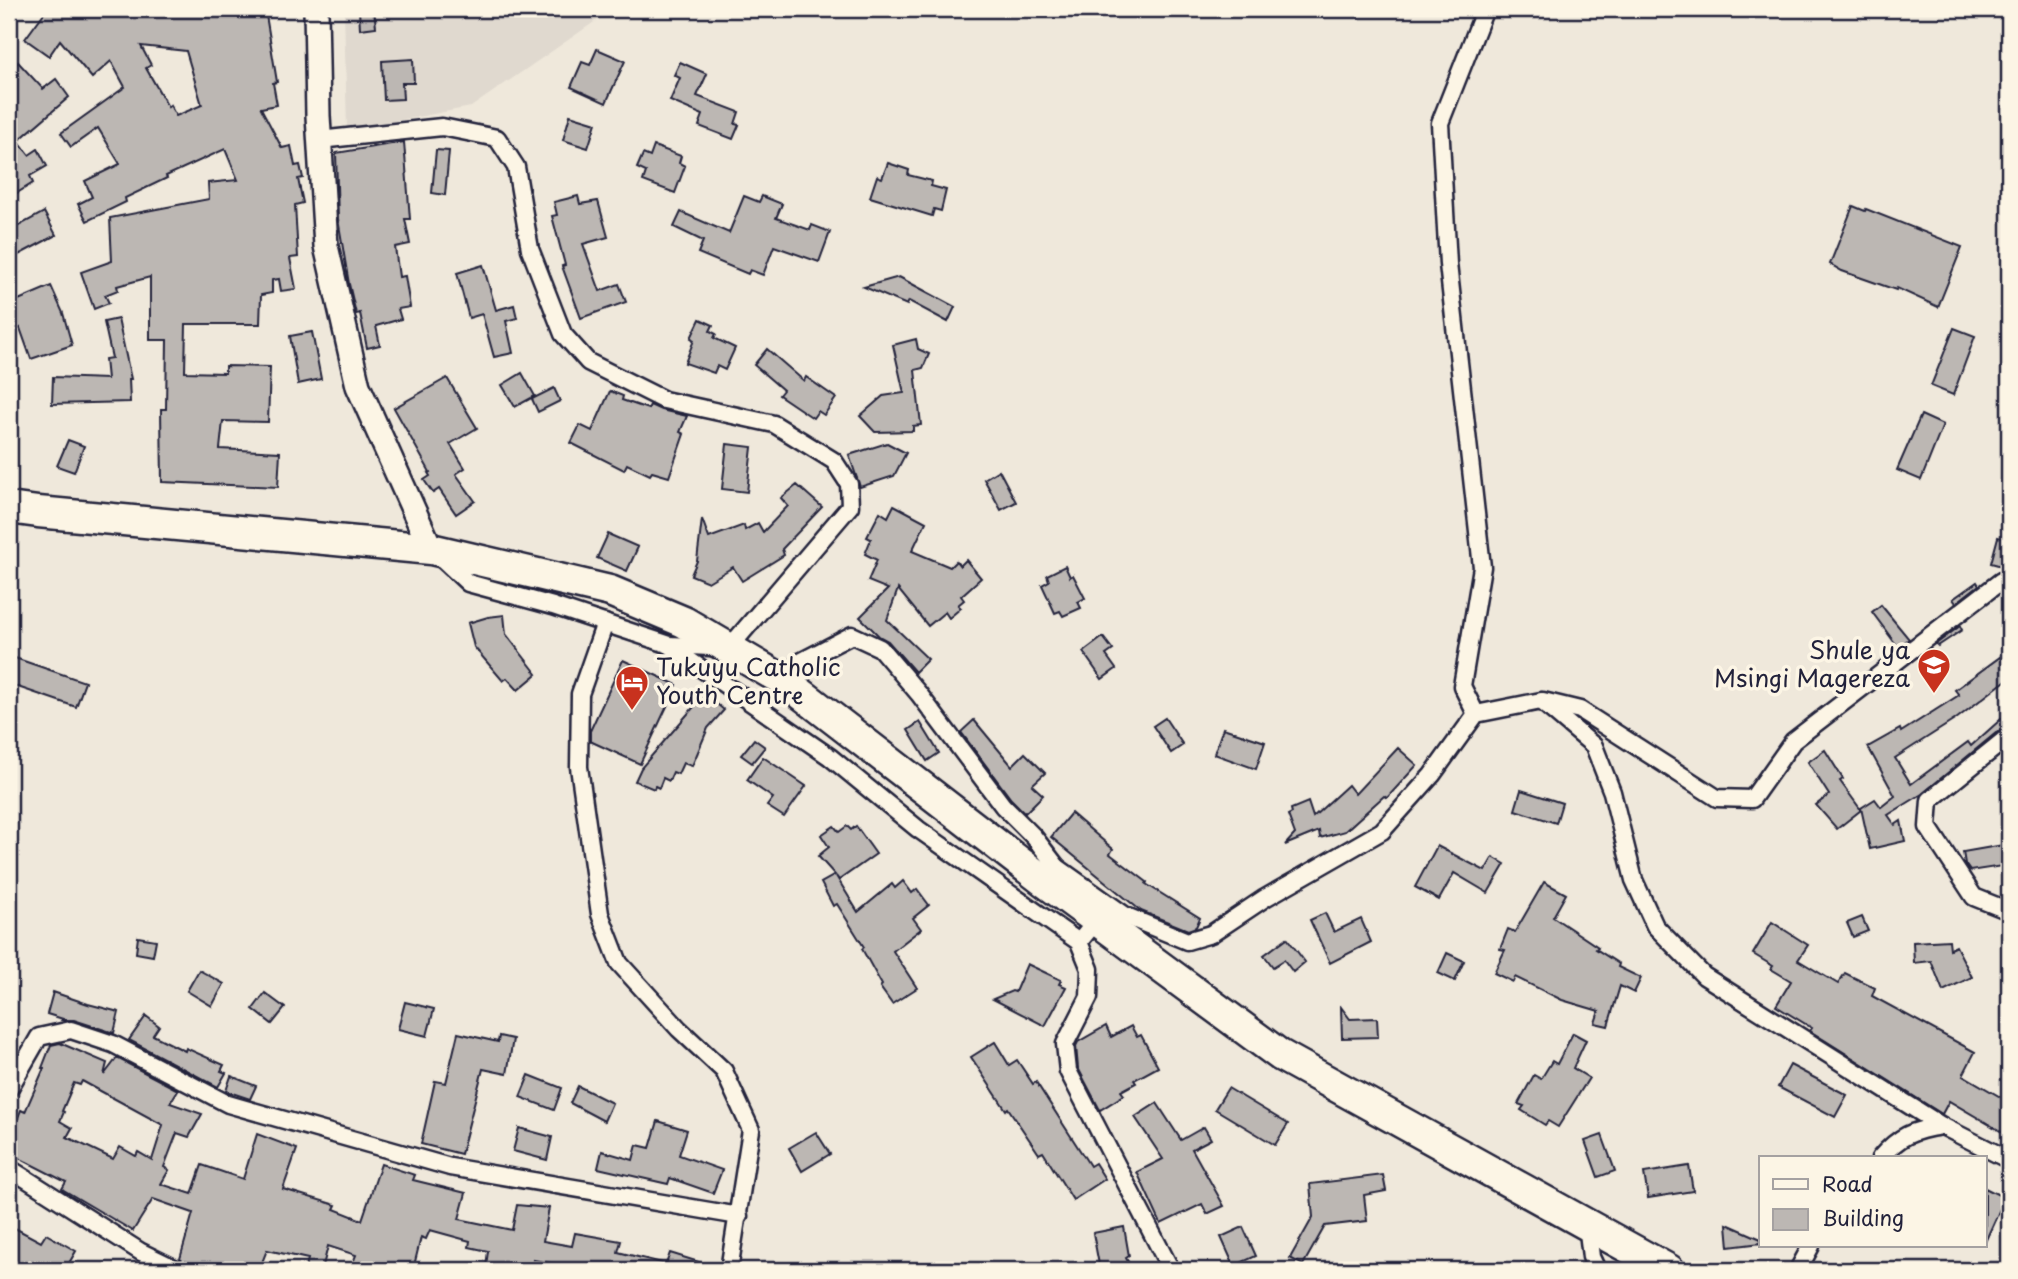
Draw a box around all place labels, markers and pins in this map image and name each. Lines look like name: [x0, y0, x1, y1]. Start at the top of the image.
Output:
place label: Shule ya Msingi Magereza: [1714, 631, 1910, 695]
school or university icon: Shule ya Msingi Magereza: [1915, 646, 1953, 695]
place label: Tukuyu Catholic Youth Centre: [656, 648, 841, 712]
hotel icon: Tukuyu Catholic Youth Centre: [613, 663, 651, 712]

